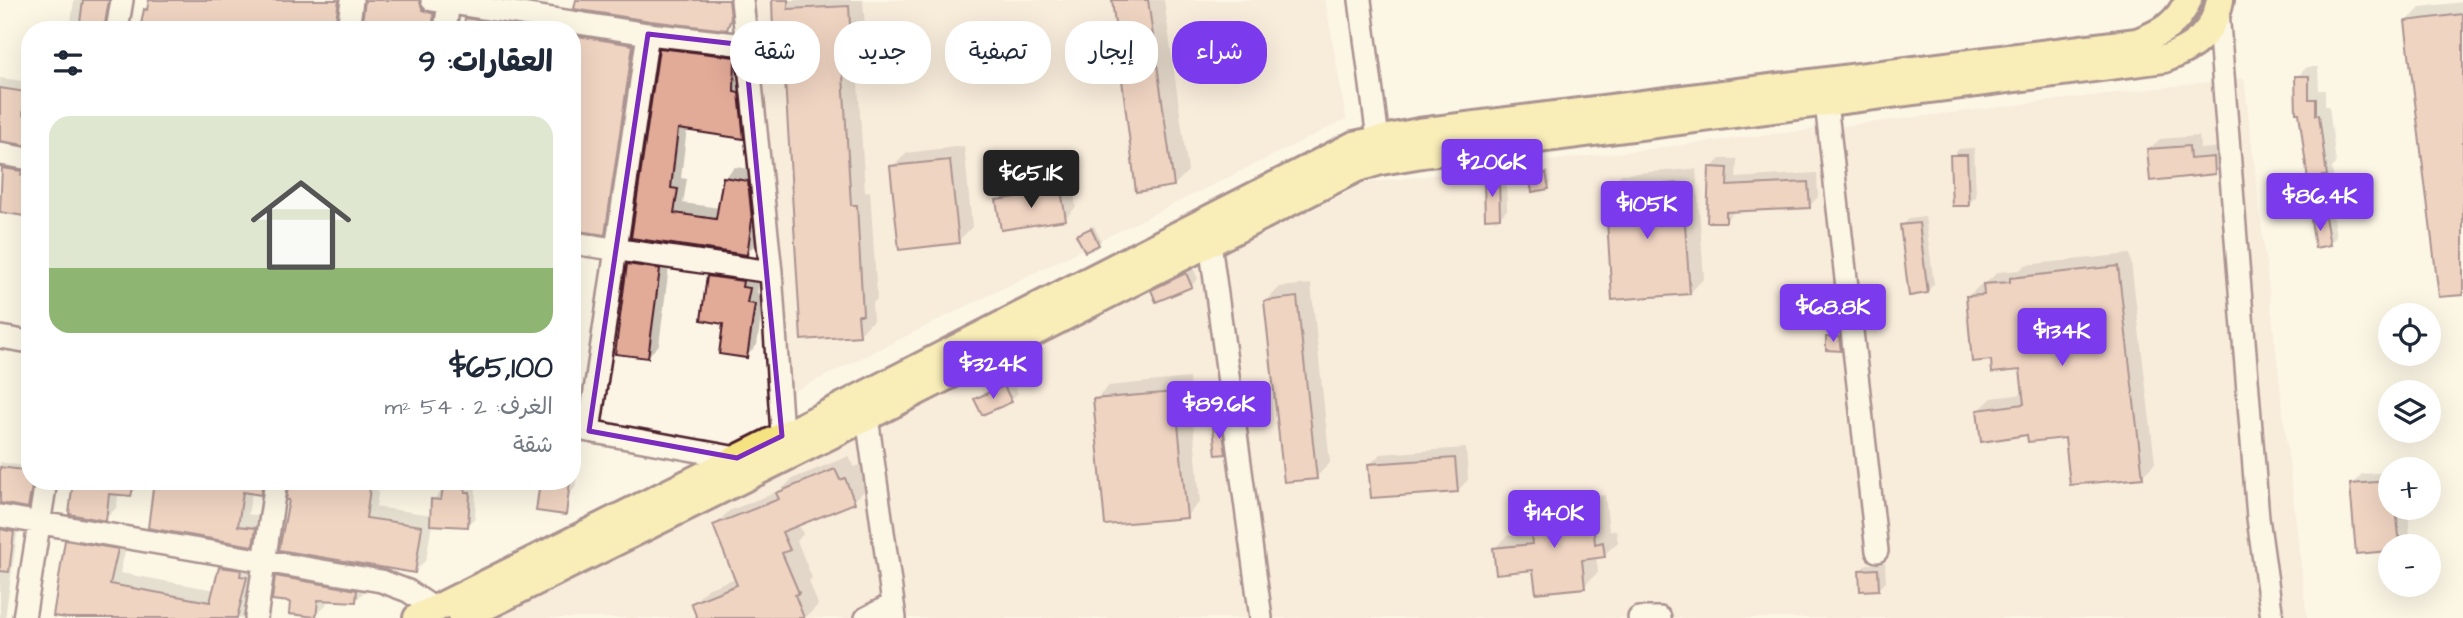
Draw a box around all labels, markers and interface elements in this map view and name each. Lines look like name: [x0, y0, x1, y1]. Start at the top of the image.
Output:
chip: شقة: [730, 21, 820, 84]
chip: جديد: [834, 21, 931, 84]
chip: تصفية: [945, 21, 1051, 84]
chip: إيجار: [1065, 21, 1158, 84]
chip: شراء: [1172, 21, 1267, 84]
text: العقارات: 9: [418, 41, 553, 83]
icon: filters: [49, 44, 87, 82]
pin: $206K: [1443, 140, 1541, 199]
text: $206K: [1458, 146, 1526, 178]
pin: $65.1K: [974, 150, 1088, 210]
text: $65.1K: [999, 157, 1063, 189]
icon: home: [238, 162, 364, 288]
pin: $86.4K: [2263, 174, 2377, 233]
text: $86.4K: [2283, 180, 2357, 212]
pin: $105K: [1598, 182, 1696, 241]
text: $105K: [1617, 188, 1677, 220]
pin: $68.8K: [1776, 284, 1890, 344]
text: $68.8K: [1796, 291, 1870, 323]
map controls: [2378, 303, 2441, 597]
button: locate: [2378, 303, 2441, 366]
pin: $134K: [2013, 308, 2111, 368]
text: $134K: [2033, 315, 2091, 347]
pin: $324K: [944, 342, 1042, 401]
text: $65,100: [449, 347, 553, 389]
text: $324K: [959, 348, 1027, 380]
button: layers: [2378, 380, 2441, 443]
pin: $89.6K: [1162, 382, 1276, 441]
text: $89.6K: [1183, 388, 1255, 420]
text: الغرف: 2 · 54 m²: [384, 391, 553, 423]
text: شقة: [513, 429, 553, 461]
button: +: [2378, 457, 2441, 520]
pin: $140K: [1505, 490, 1603, 550]
text: $140K: [1524, 497, 1584, 529]
button: −: [2378, 534, 2441, 597]

